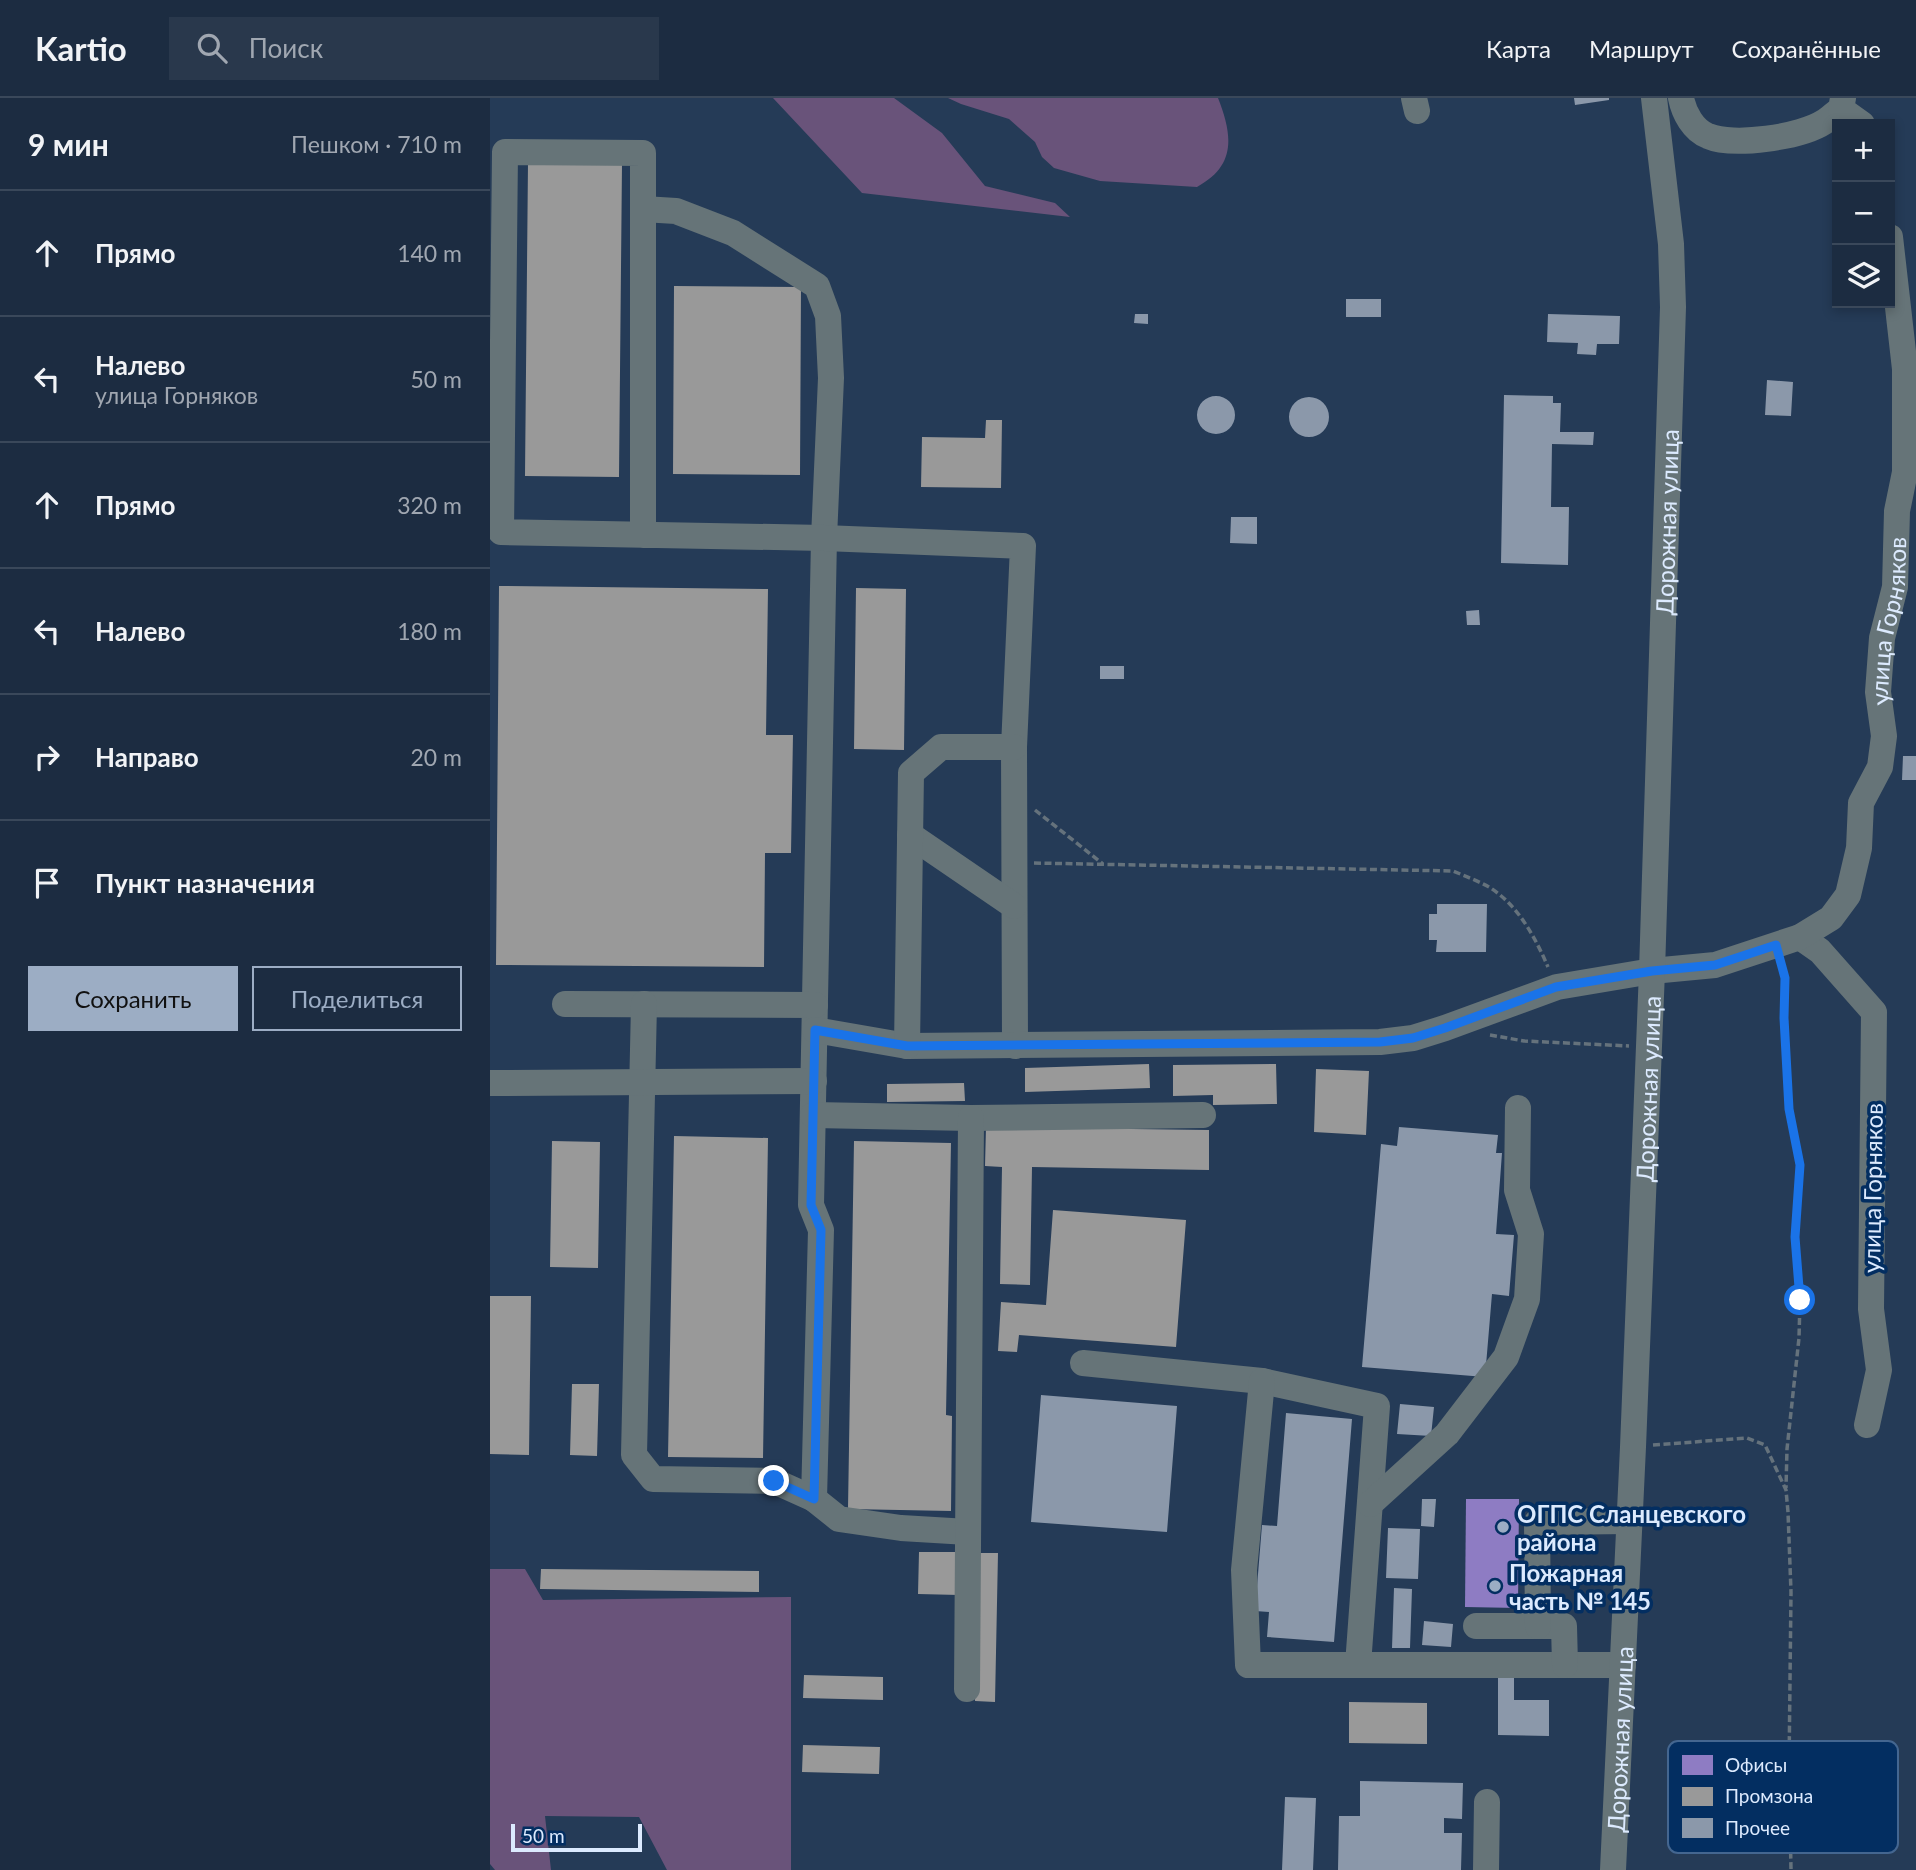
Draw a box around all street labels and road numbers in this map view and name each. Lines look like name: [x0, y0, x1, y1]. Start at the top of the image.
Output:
street label: Дорожная улица: [1649, 429, 1684, 616]
street label: улица Горняков: [1863, 536, 1911, 707]
street label: Дорожная улица: [1629, 995, 1666, 1182]
street label: улица Горняков: [1856, 1103, 1888, 1273]
street label: Дорожная улица: [1600, 1645, 1638, 1833]

